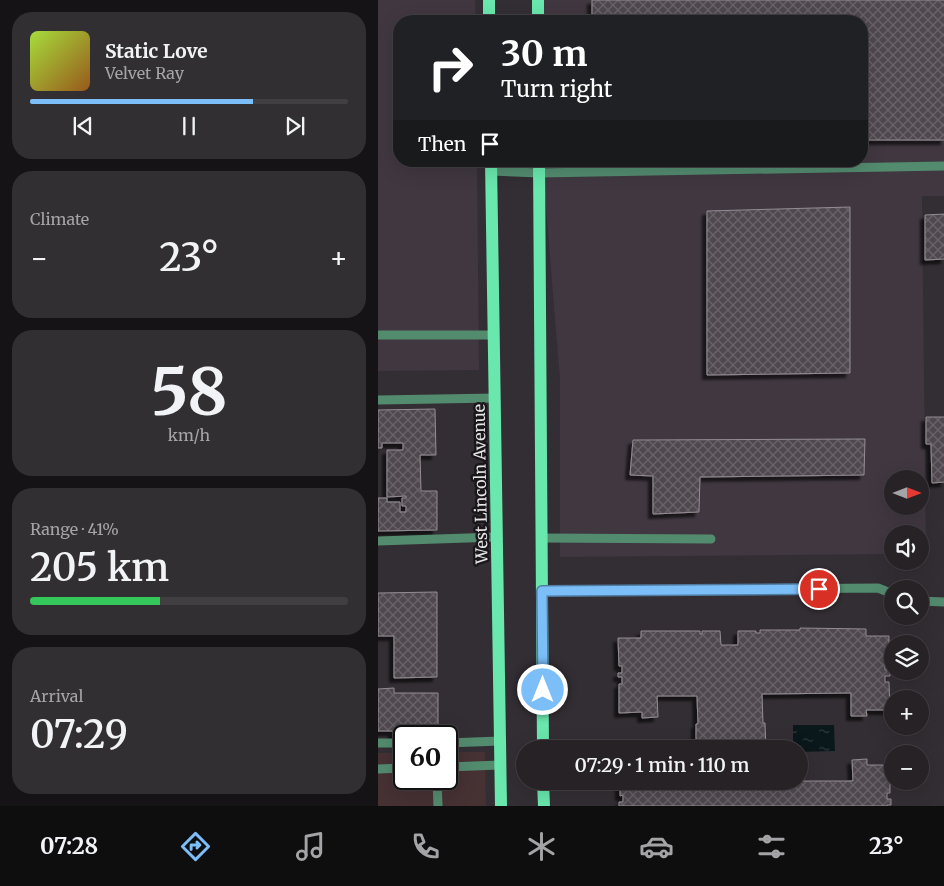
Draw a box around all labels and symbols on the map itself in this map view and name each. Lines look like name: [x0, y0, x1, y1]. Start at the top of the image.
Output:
street label: West Lincoln Avenue: [469, 404, 491, 565]
north arrow: [884, 470, 929, 515]
pin: [798, 568, 840, 610]
position arrow: [516, 663, 568, 715]
speed limit sign: 60: [393, 725, 458, 790]

